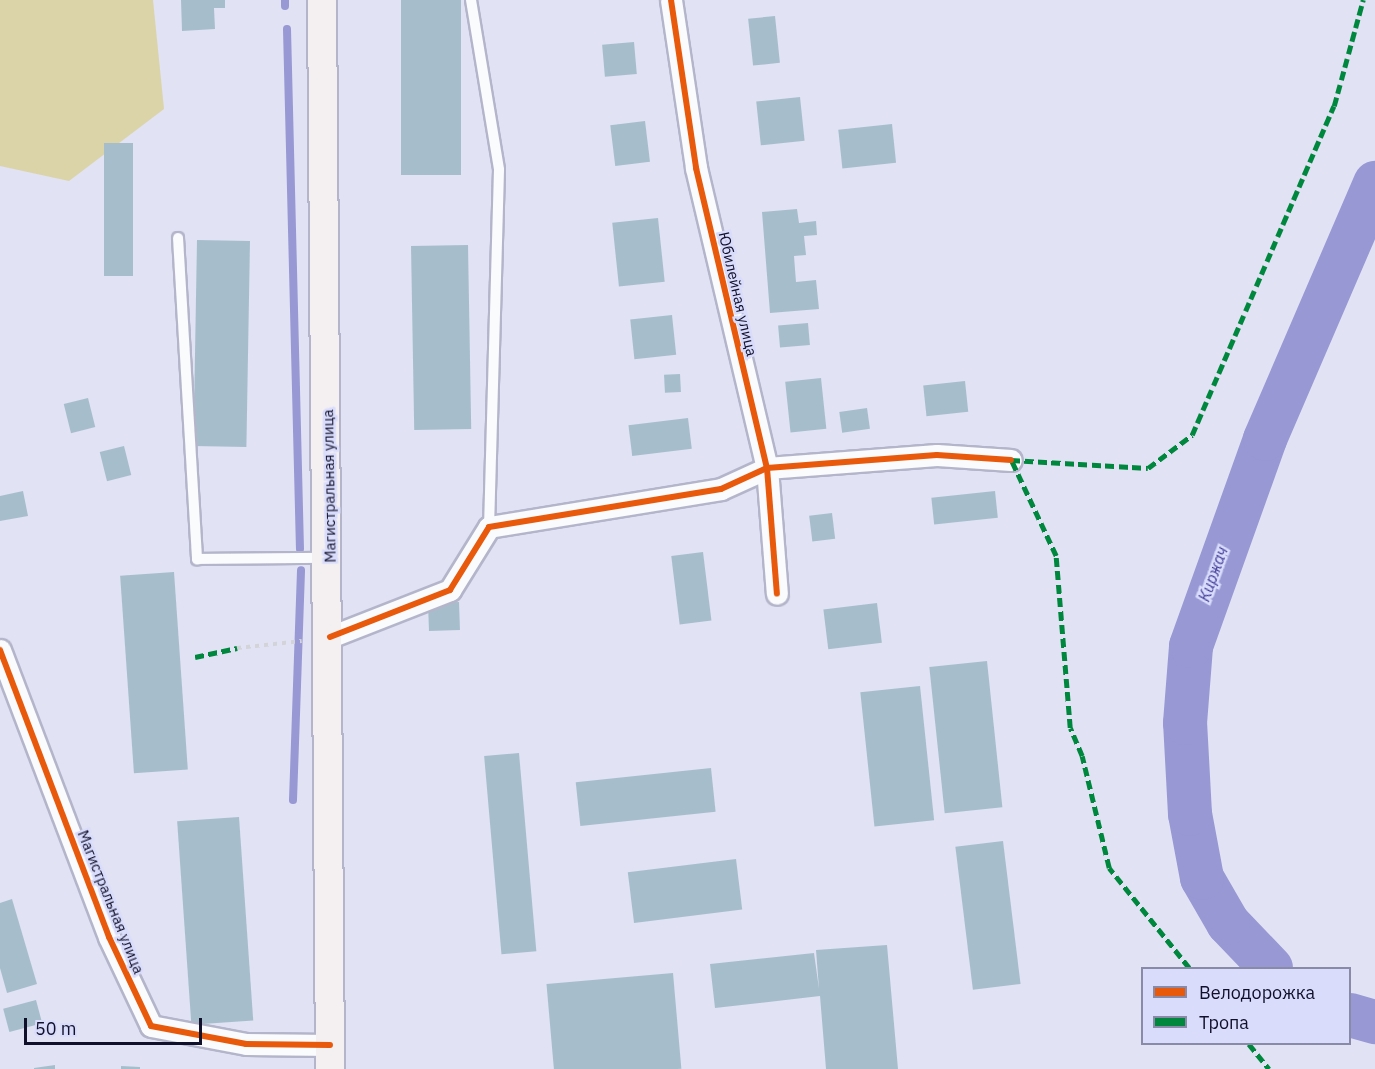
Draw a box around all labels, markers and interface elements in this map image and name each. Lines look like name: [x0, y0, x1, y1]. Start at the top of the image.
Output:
street label: Юбилейная улица: [715, 230, 761, 358]
street label: Магистральная улица: [319, 409, 339, 563]
water label: Киржач: [1194, 544, 1232, 604]
street label: Магистральная улица: [74, 828, 148, 976]
legend: [1141, 967, 1351, 1045]
text: Велодорожка: [1199, 981, 1315, 1004]
scale bar: [27, 1006, 206, 1044]
text: Тропа: [1199, 1011, 1249, 1034]
text: 50 m: [35, 1017, 77, 1040]

